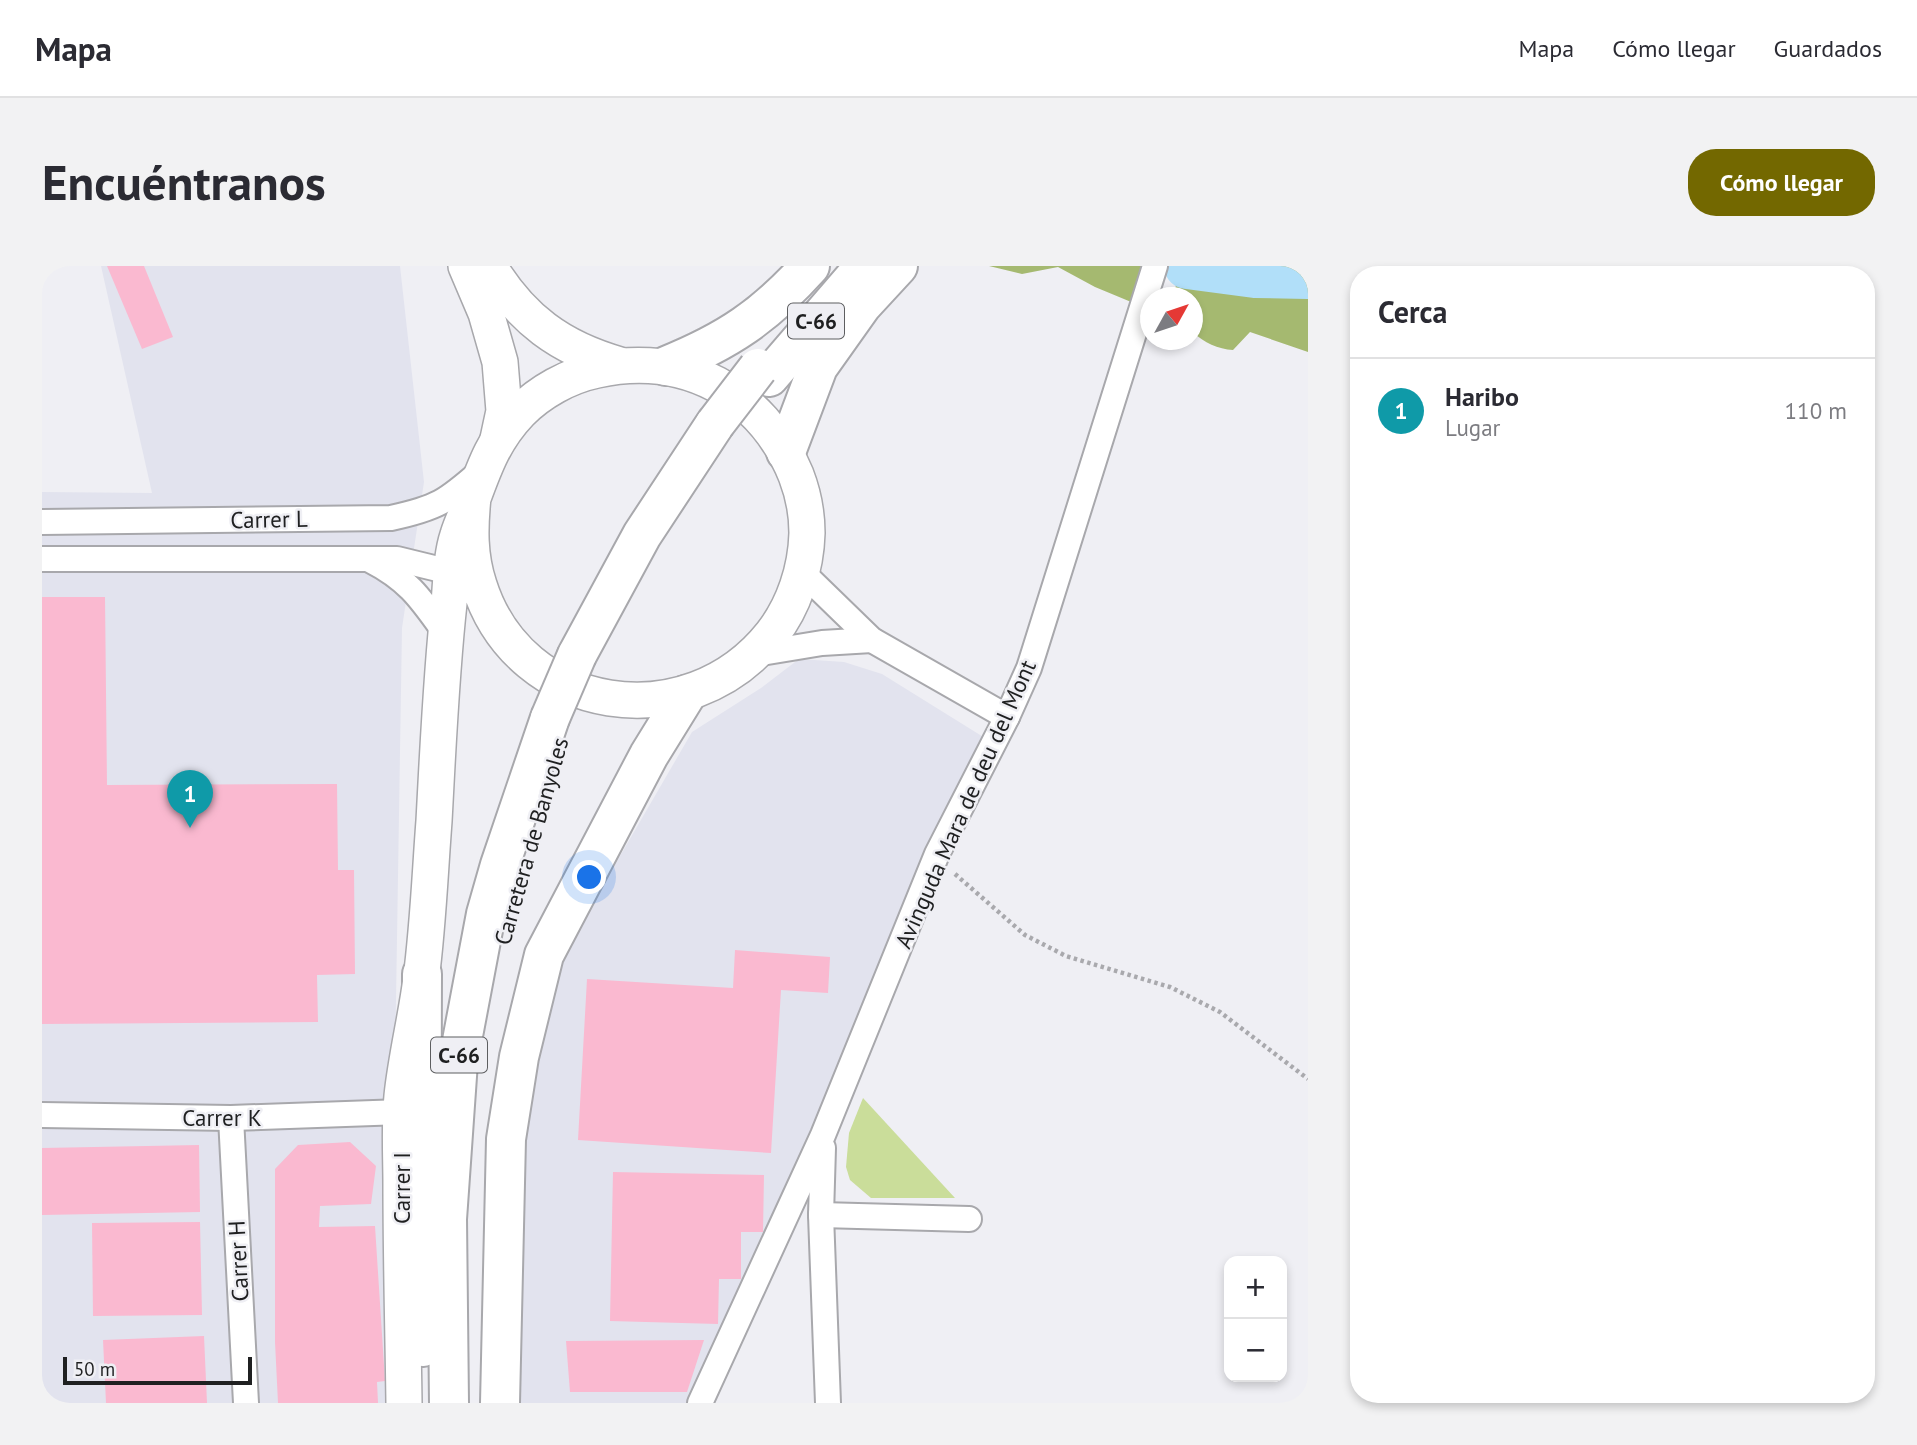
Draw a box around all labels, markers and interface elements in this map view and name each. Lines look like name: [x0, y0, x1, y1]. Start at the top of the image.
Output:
text: Mapa: [35, 27, 112, 70]
text: Mapa: [1518, 33, 1574, 64]
text: Cómo llegar: [1612, 33, 1736, 64]
text: Guardados: [1774, 33, 1882, 64]
button: Cómo llegar: [1688, 149, 1875, 216]
text: Encuéntranos: [42, 150, 326, 214]
north arrow: [1140, 287, 1203, 350]
text: Cerca: [1378, 292, 1447, 331]
road number: C-66: [788, 304, 844, 338]
text: Haribo: [1445, 380, 1519, 413]
text: 1: [1394, 396, 1408, 425]
text: 110 m: [1785, 396, 1847, 425]
text: Lugar: [1445, 413, 1500, 442]
street label: Carrer L: [230, 504, 308, 534]
street label: Avinguda Mara de deu del Mont: [888, 655, 1042, 953]
street label: Carretera de Banyoles: [487, 734, 575, 948]
pin: 1: [167, 770, 213, 828]
your location: [572, 860, 606, 894]
road number: C-66: [431, 1038, 487, 1072]
street label: Carrer K: [182, 1103, 262, 1132]
street label: Carrer I: [387, 1152, 416, 1224]
street label: Carrer H: [221, 1220, 255, 1302]
map controls: [1224, 1256, 1287, 1382]
button: +: [1224, 1256, 1287, 1319]
button: −: [1224, 1319, 1287, 1382]
scale bar: [63, 1354, 252, 1386]
text: 50 m: [74, 1357, 115, 1381]

